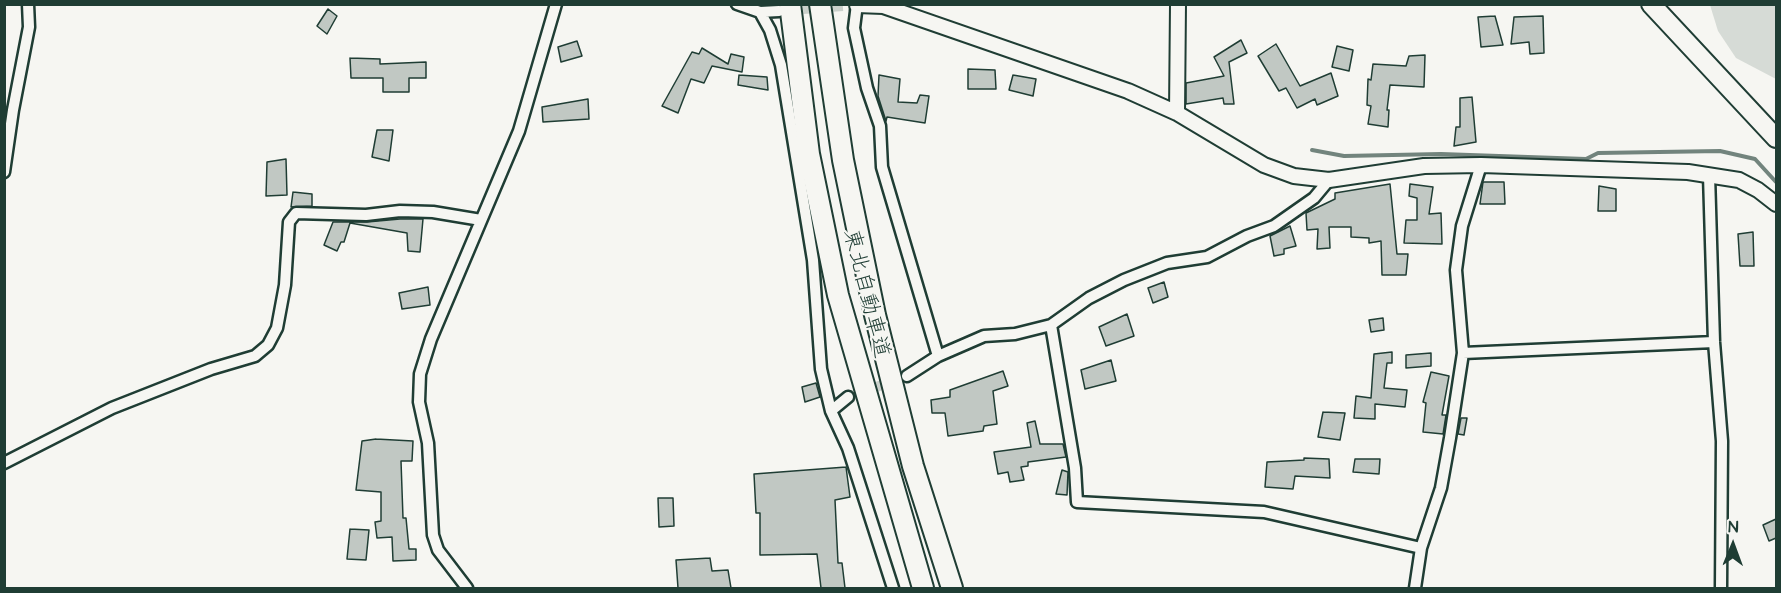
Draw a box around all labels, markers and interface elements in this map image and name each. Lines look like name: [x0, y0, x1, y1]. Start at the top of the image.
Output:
street label: 東北自動車道: [836, 227, 894, 361]
north arrow: [1703, 515, 1763, 575]
text: N: [1728, 516, 1739, 538]

